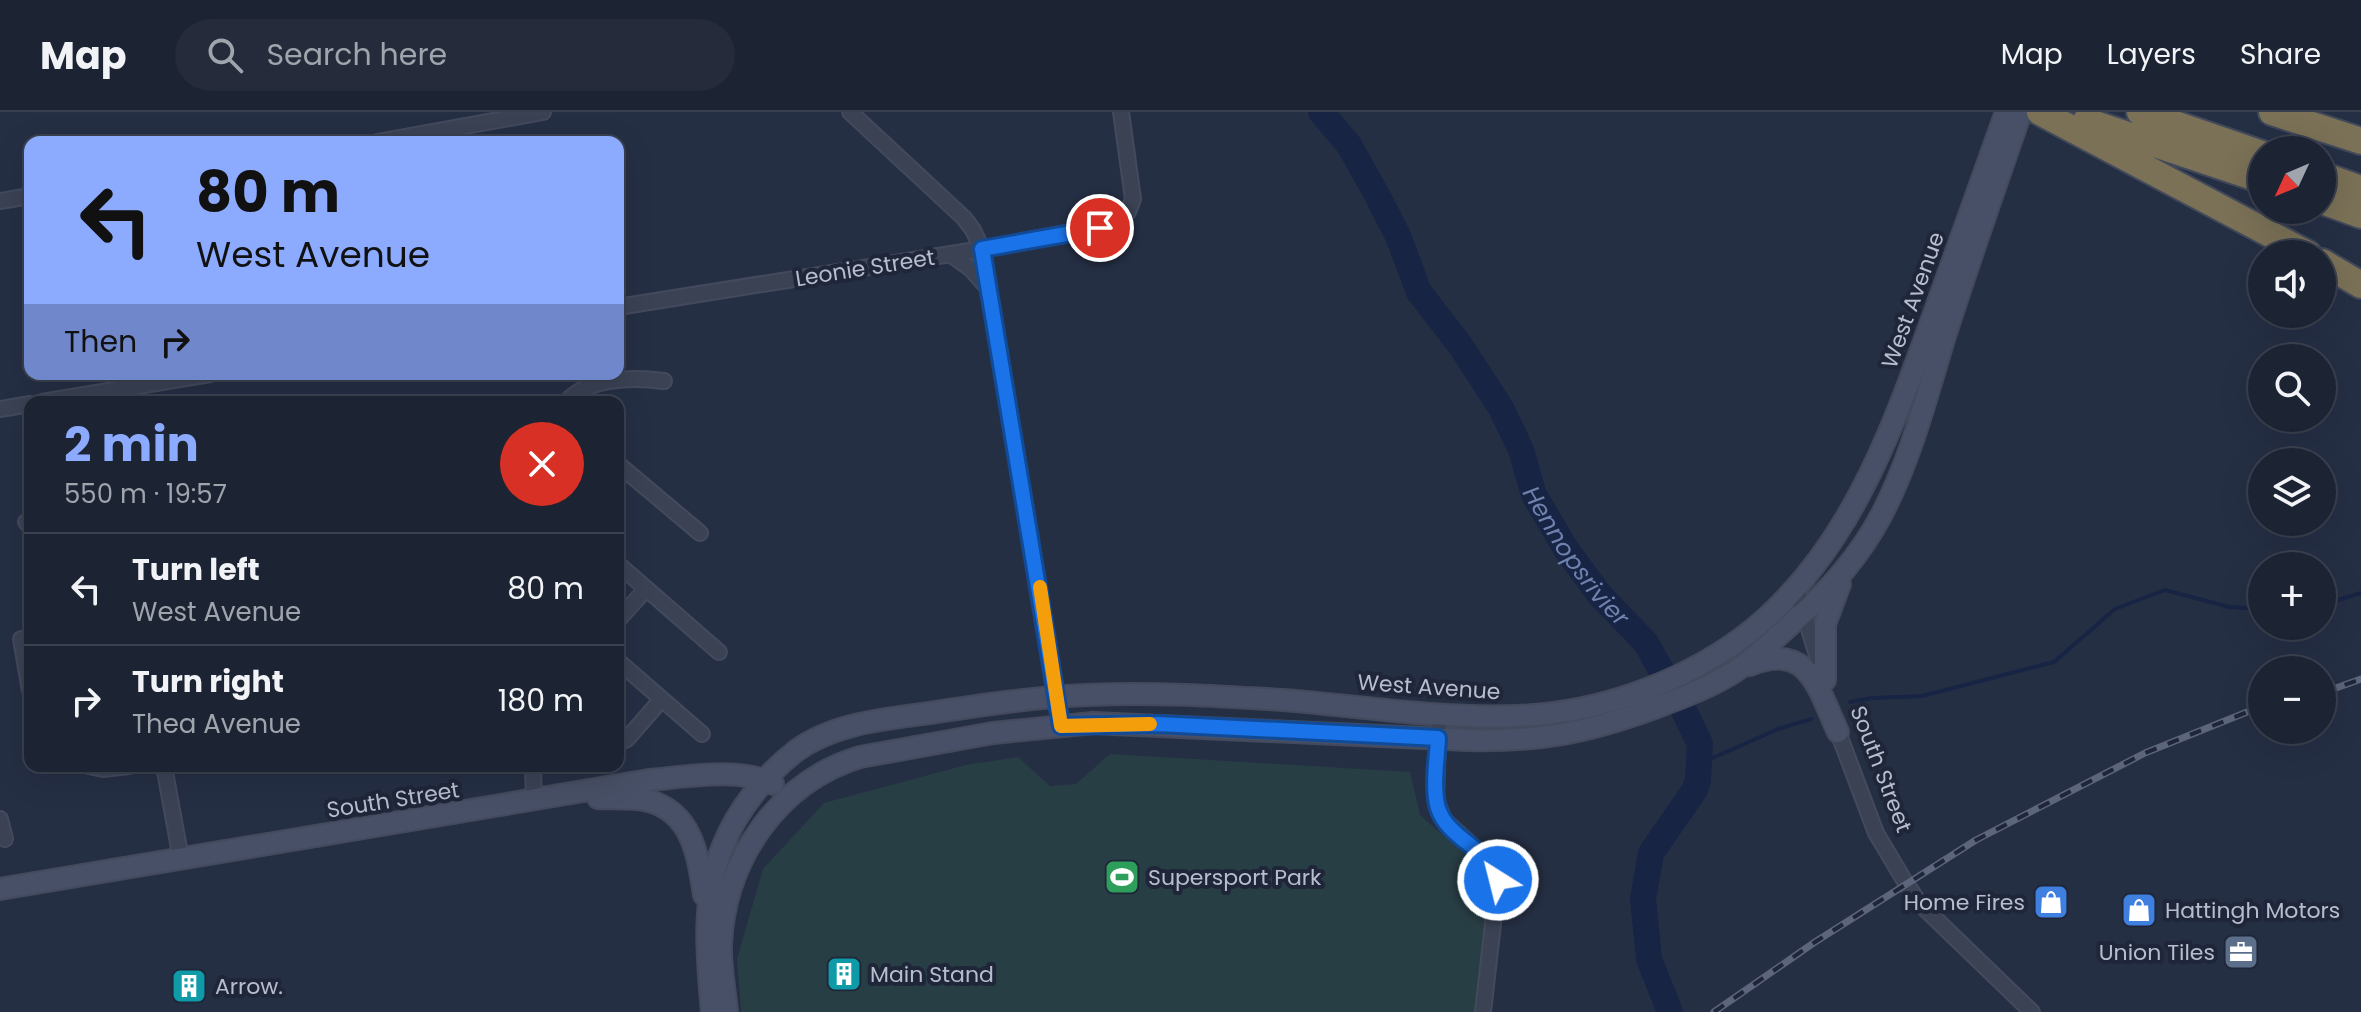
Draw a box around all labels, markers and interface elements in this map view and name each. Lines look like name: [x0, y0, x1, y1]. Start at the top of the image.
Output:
search box: [175, 19, 735, 91]
text: Map: [40, 29, 127, 82]
icon: search: [203, 33, 247, 77]
text: Search here: [267, 33, 447, 76]
text: Map: [2001, 35, 2063, 74]
text: Layers: [2107, 35, 2196, 74]
text: Share: [2240, 35, 2321, 74]
north arrow: [2248, 136, 2336, 224]
map controls: [2248, 136, 2336, 744]
text: 80 m: [196, 153, 340, 232]
icon: left: [64, 168, 168, 272]
pin: [1066, 194, 1134, 262]
icon: arrive: [1078, 206, 1122, 250]
street label: West Avenue: [1874, 227, 1952, 373]
text: West Avenue: [196, 229, 430, 280]
button: sound: [2248, 240, 2336, 328]
street label: Leonie Street: [793, 242, 937, 294]
text: Then: [64, 320, 137, 363]
icon: right: [153, 320, 197, 364]
button: search: [2248, 344, 2336, 432]
text: 2 min: [64, 411, 199, 478]
button: close: [500, 422, 584, 506]
button: layers: [2248, 448, 2336, 536]
text: 550 m · 19:57: [64, 476, 227, 512]
water label: Hennopsrivier: [1516, 480, 1638, 633]
text: Turn left: [132, 548, 260, 591]
button: +: [2248, 552, 2336, 640]
icon: left: [64, 567, 108, 611]
text: 80 m: [507, 567, 584, 610]
text: West Avenue: [132, 594, 301, 630]
button: −: [2248, 656, 2336, 744]
text: Turn right: [132, 660, 284, 703]
street label: West Avenue: [1357, 667, 1501, 707]
icon: right: [64, 679, 108, 723]
text: 180 m: [498, 679, 584, 722]
street label: South Street: [1843, 701, 1919, 837]
text: Thea Avenue: [132, 706, 301, 742]
street label: South Street: [325, 774, 461, 826]
position arrow: [1456, 838, 1540, 922]
sports icon: Supersport Park: [1103, 858, 1141, 896]
place label: Supersport Park: [1148, 862, 1322, 893]
shop icon: Home Fires: [2032, 883, 2070, 921]
place label: Home Fires: [1904, 887, 2025, 918]
shop icon: Hattingh Motors: [2120, 891, 2158, 929]
place label: Hattingh Motors: [2165, 895, 2340, 926]
office icon: Union Tiles: [2222, 933, 2260, 971]
place label: Union Tiles: [2099, 937, 2215, 968]
building icon: Main Stand: [825, 955, 863, 993]
place label: Main Stand: [870, 959, 994, 990]
building icon: Arrow.: [170, 967, 208, 1005]
place label: Arrow.: [215, 971, 283, 1002]

